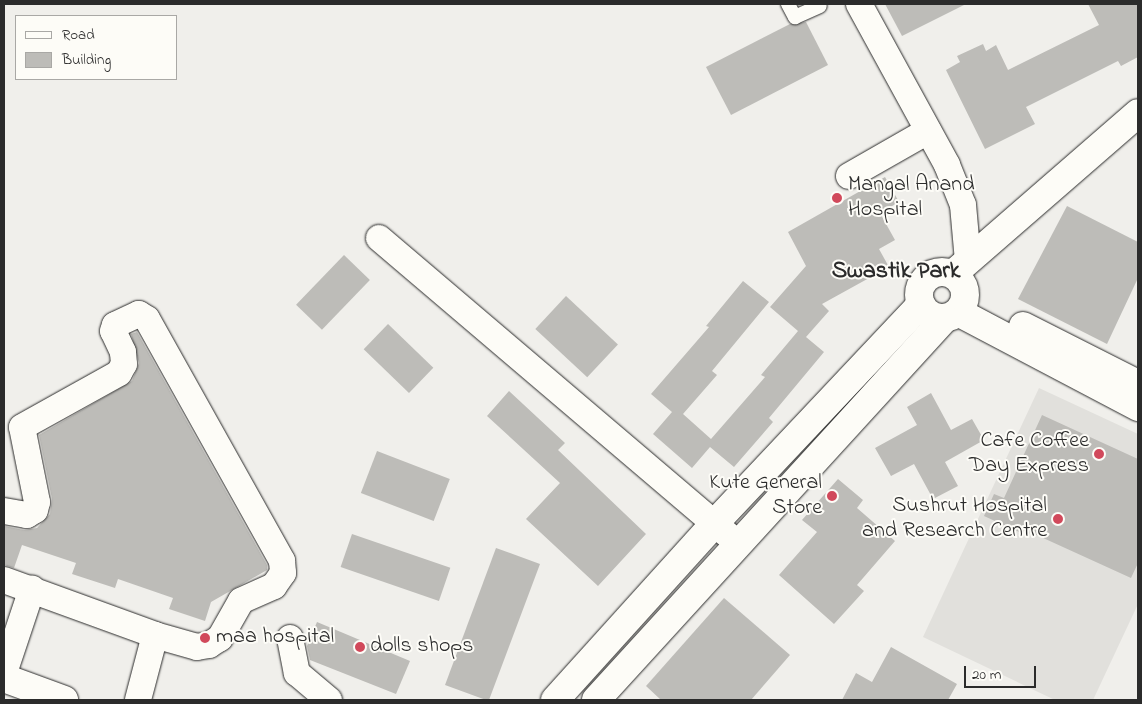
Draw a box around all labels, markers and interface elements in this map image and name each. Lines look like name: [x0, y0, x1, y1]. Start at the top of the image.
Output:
legend: [15, 15, 178, 80]
text: Road: [62, 24, 95, 46]
text: Building: [62, 49, 111, 71]
place label: Mangal Anand Hospital: [848, 172, 975, 224]
marker: Mangal Anand Hospital: [830, 191, 844, 205]
district label: Swastik Park: [832, 258, 960, 286]
place label: Cafe Coffee Day Express: [969, 428, 1089, 480]
marker: Cafe Coffee Day Express: [1093, 448, 1105, 460]
place label: Kute General Store: [709, 470, 822, 522]
marker: Kute General Store: [826, 490, 838, 502]
place label: Sushrut Hospital and Research Centre: [862, 493, 1047, 544]
marker: Sushrut Hospital and Research Centre: [1051, 512, 1065, 526]
place label: maa hospital: [216, 625, 334, 651]
marker: maa hospital: [198, 631, 212, 645]
place label: dolls shops: [370, 634, 473, 660]
marker: dolls shops: [354, 641, 366, 653]
scale bar: [967, 656, 1040, 688]
text: 20 m: [972, 664, 1001, 686]

